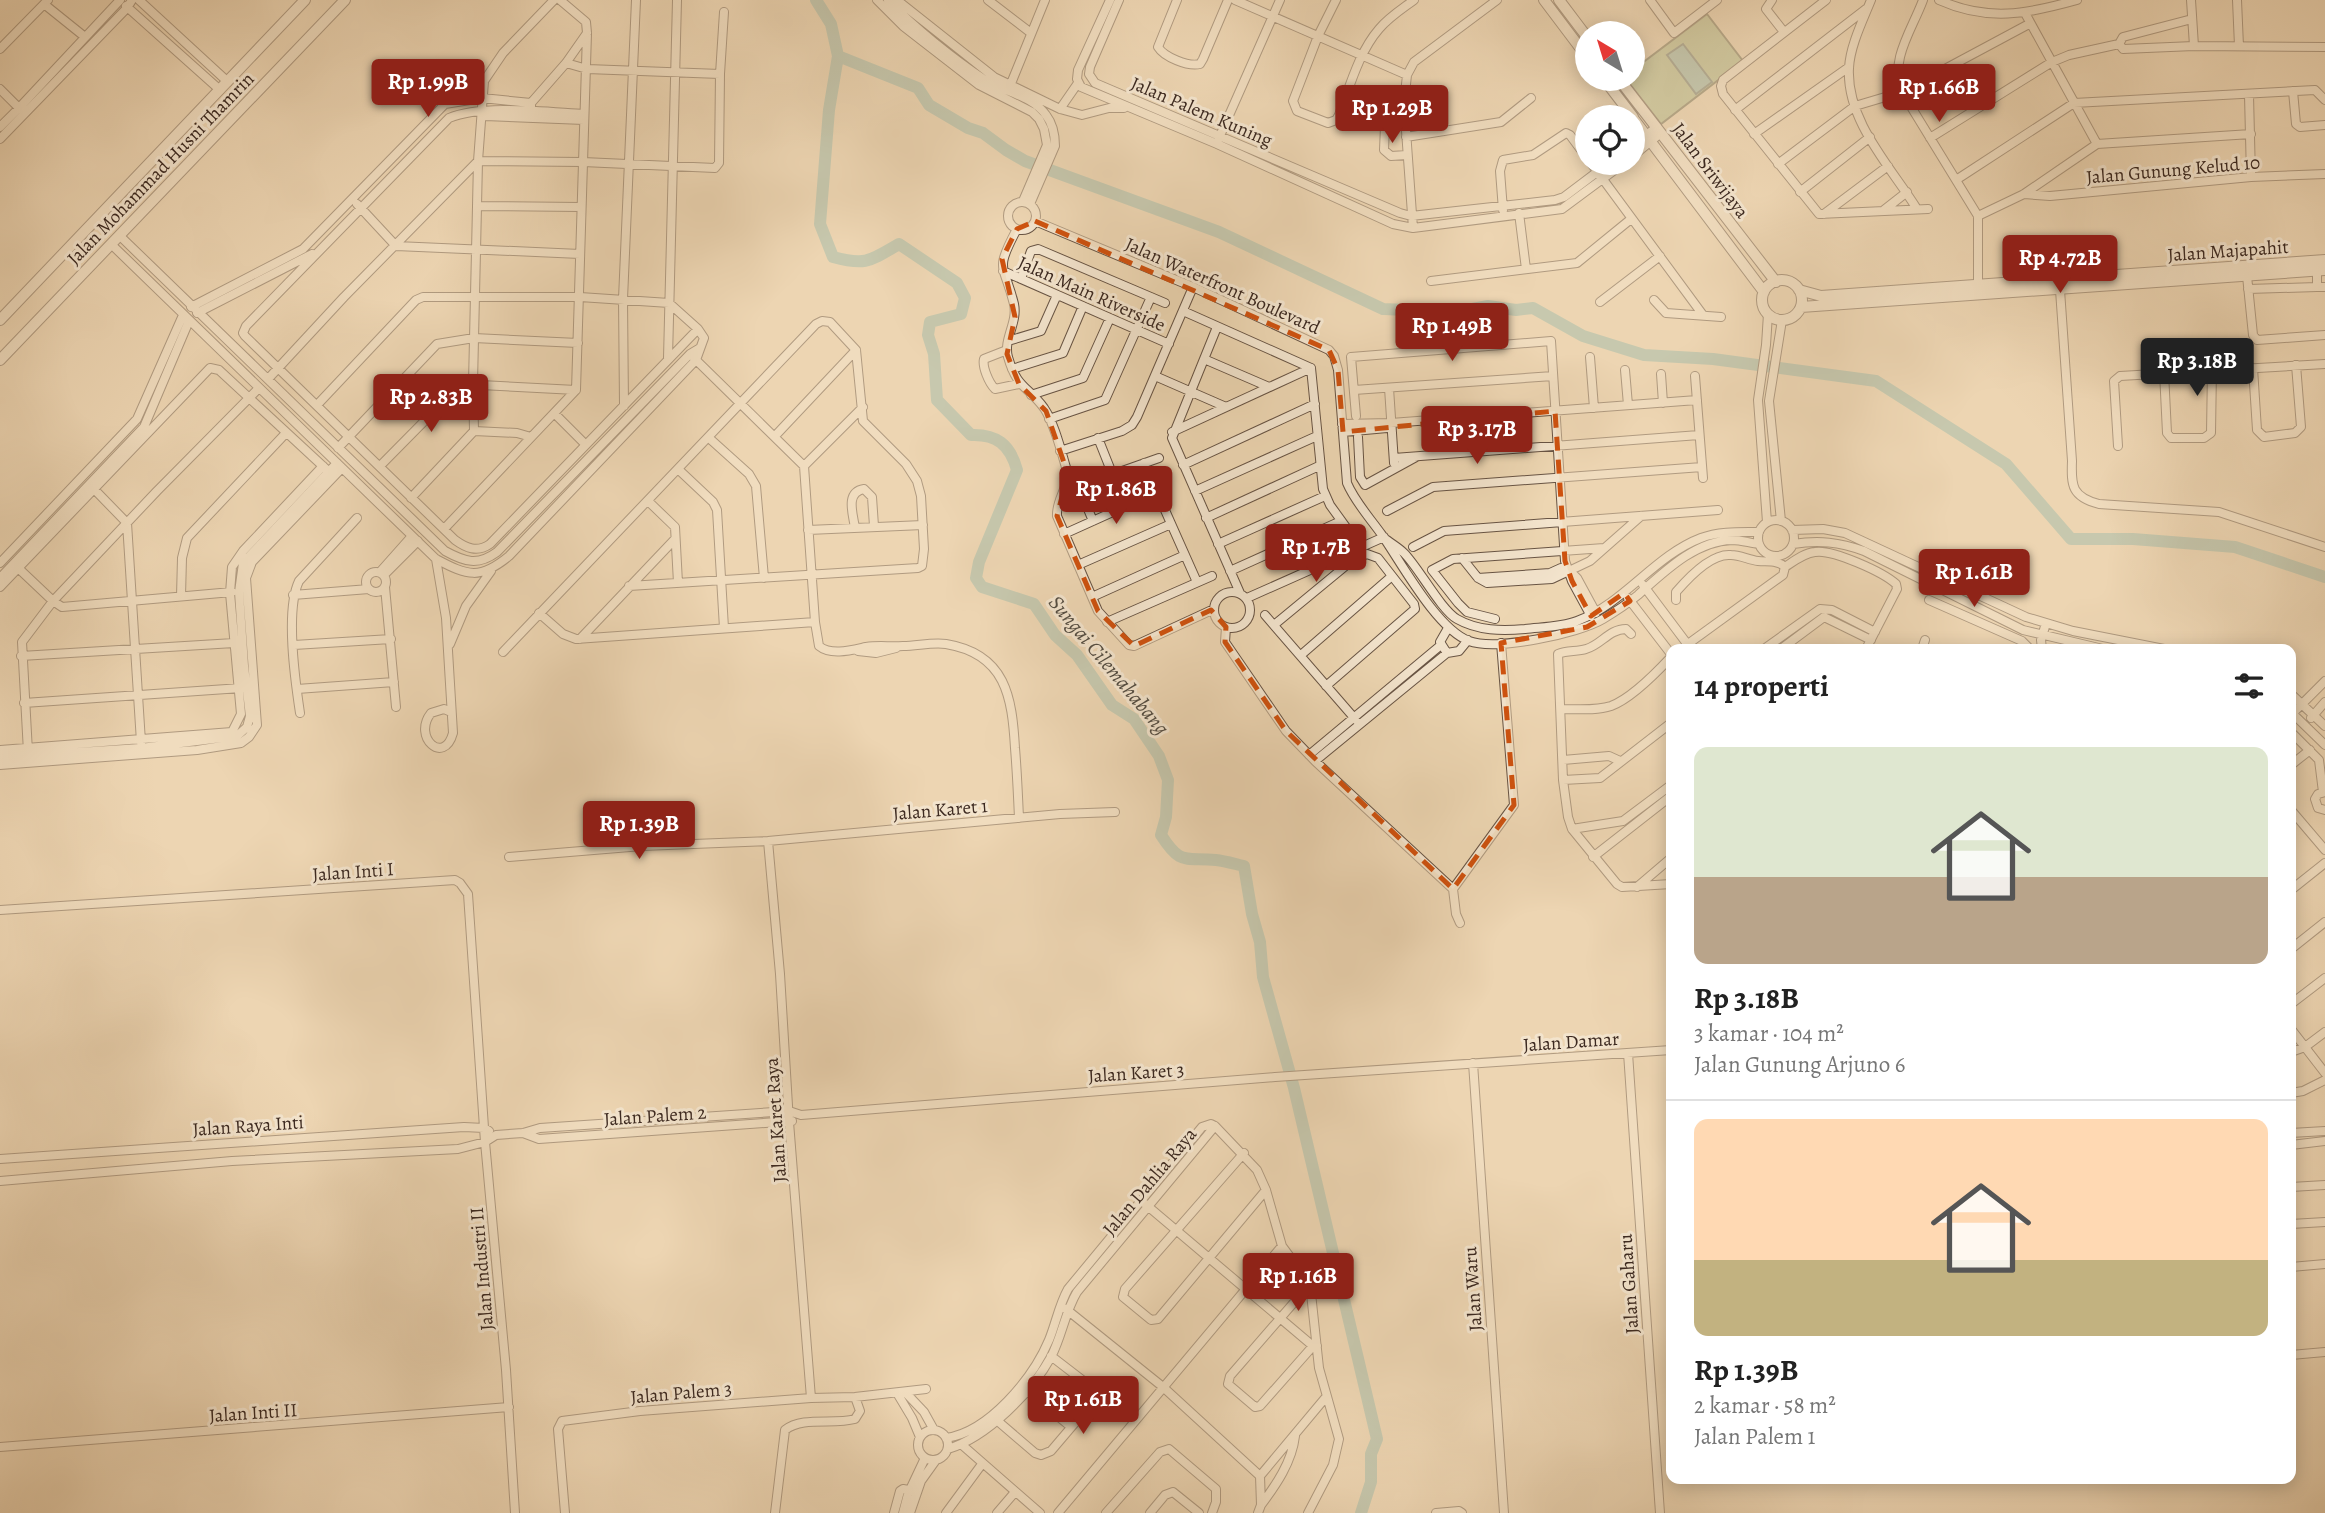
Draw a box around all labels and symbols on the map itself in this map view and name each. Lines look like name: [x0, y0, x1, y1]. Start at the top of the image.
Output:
north arrow: [1575, 21, 1645, 91]
pin: Rp 1.99B: [356, 60, 500, 119]
pin: Rp 1.66B: [1867, 64, 2011, 124]
street label: Jalan Mohammad Husni Thamrin: [61, 66, 260, 271]
street label: Jalan Palem Kuning: [1127, 70, 1277, 154]
pin: Rp 1.29B: [1320, 86, 1464, 145]
street label: Jalan Sriwijaya: [1666, 117, 1755, 224]
street label: Jalan Gunung Kelud 10: [2085, 149, 2261, 191]
street label: Jalan Waterfront Boulevard: [1121, 231, 1325, 341]
street label: Jalan Majapahit: [2167, 234, 2289, 268]
pin: Rp 4.72B: [1988, 236, 2132, 295]
street label: Jalan Main Riverside: [1014, 250, 1169, 338]
pin: Rp 1.49B: [1380, 304, 1524, 363]
pin: Rp 3.18B: [2125, 338, 2269, 398]
pin: Rp 2.83B: [359, 374, 503, 434]
pin: Rp 3.17B: [1405, 406, 1549, 466]
pin: Rp 1.86B: [1044, 466, 1188, 526]
pin: Rp 1.7B: [1251, 524, 1381, 584]
pin: Rp 1.61B: [1902, 550, 2046, 609]
water label: Sungai Cilemahabang: [1042, 589, 1176, 741]
street label: Jalan Karet 1: [892, 793, 989, 827]
pin: Rp 1.39B: [567, 802, 711, 861]
street label: Jalan Inti I: [312, 856, 395, 888]
street label: Jalan Damar: [1522, 1026, 1620, 1058]
street label: Jalan Karet Raya: [759, 1056, 793, 1183]
street label: Jalan Karet 3: [1087, 1057, 1185, 1089]
street label: Jalan Palem 2: [603, 1099, 707, 1133]
street label: Jalan Raya Inti: [192, 1109, 305, 1143]
street label: Jalan Dahlia Raya: [1097, 1122, 1203, 1241]
street label: Jalan Industri II: [464, 1206, 500, 1332]
street label: Jalan Gaharu: [1612, 1232, 1645, 1335]
street label: Jalan Waru: [1457, 1245, 1489, 1332]
pin: Rp 1.16B: [1226, 1254, 1370, 1313]
street label: Jalan Palem 3: [629, 1376, 733, 1410]
pin: Rp 1.61B: [1011, 1376, 1155, 1436]
street label: Jalan Inti II: [208, 1397, 298, 1429]

